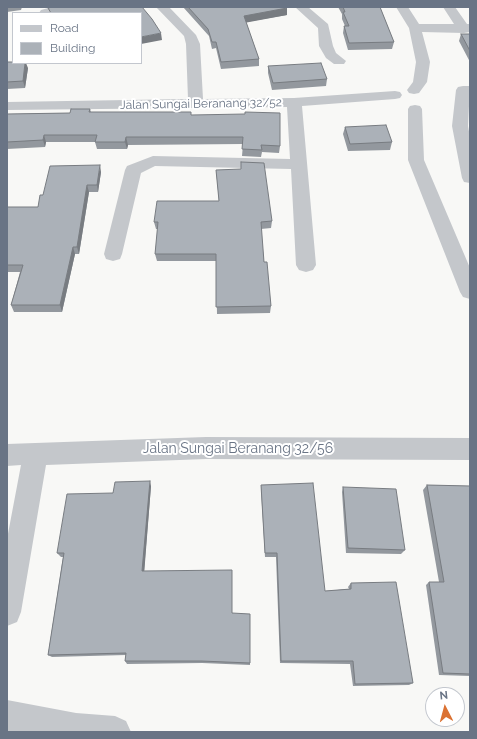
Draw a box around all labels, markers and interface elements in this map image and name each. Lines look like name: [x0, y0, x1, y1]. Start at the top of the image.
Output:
legend: [12, 12, 142, 64]
text: Road: [50, 21, 79, 35]
text: Building: [50, 41, 96, 55]
street label: Jalan Sungai Beranang 32/52: [120, 95, 282, 113]
street label: Jalan Sungai Beranang 32/56: [143, 441, 333, 457]
north arrow: [425, 687, 465, 727]
text: N: [439, 689, 449, 702]

